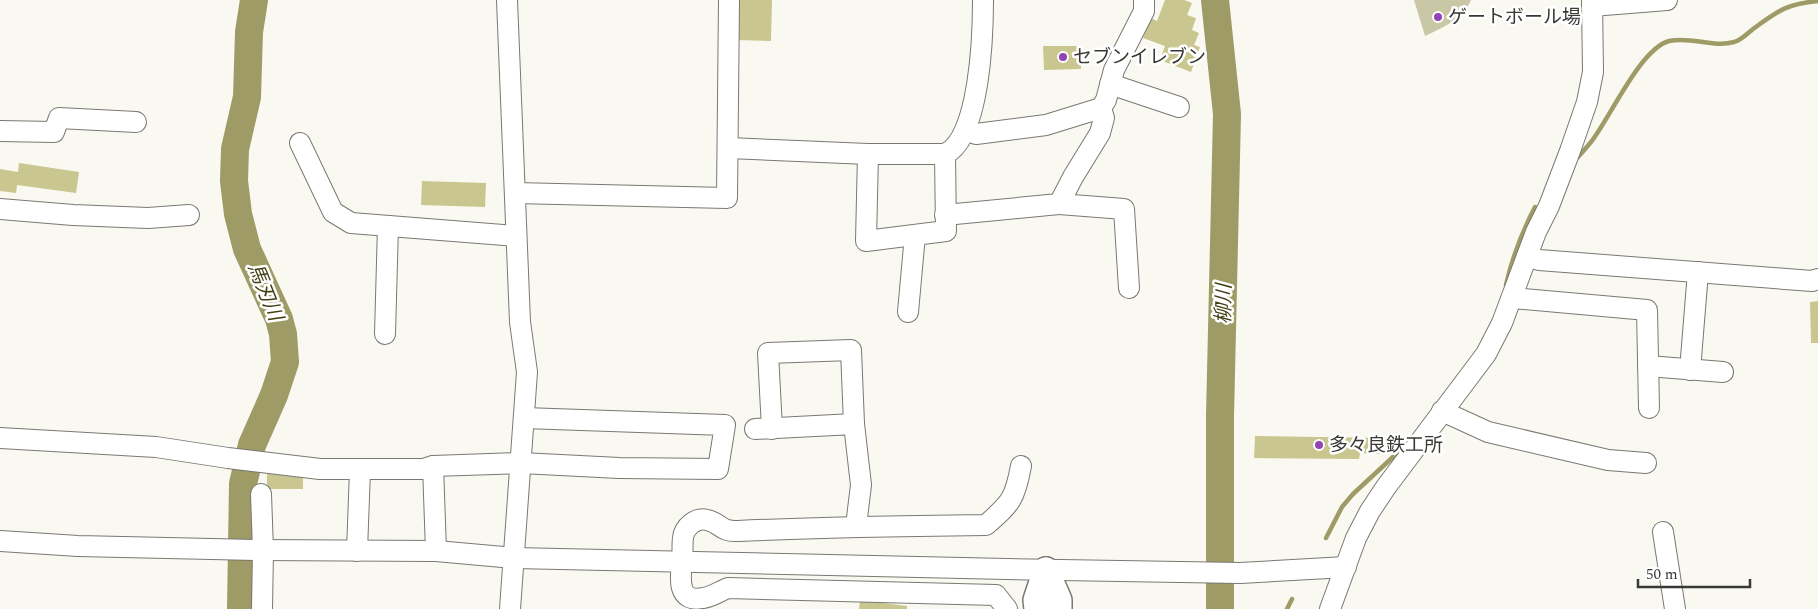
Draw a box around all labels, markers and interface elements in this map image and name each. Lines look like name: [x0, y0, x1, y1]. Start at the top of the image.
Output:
place label: ゲートボール場: [1448, 3, 1581, 32]
marker: ゲートボール場: [1432, 11, 1444, 23]
place label: セブンイレブン: [1073, 43, 1206, 72]
marker: セブンイレブン: [1057, 51, 1069, 63]
water label: 馬刃川: [240, 259, 291, 327]
water label: 柳川: [1209, 282, 1239, 324]
place label: 多々良鉄工所: [1329, 431, 1443, 460]
marker: 多々良鉄工所: [1313, 439, 1325, 451]
scale bar: [1638, 556, 1750, 588]
text: 50 m: [1646, 563, 1678, 586]

